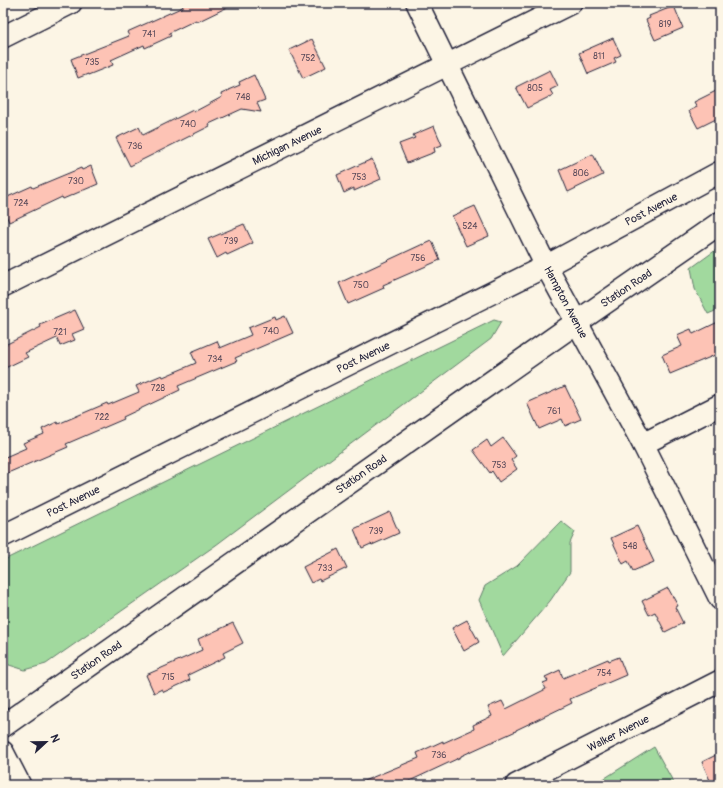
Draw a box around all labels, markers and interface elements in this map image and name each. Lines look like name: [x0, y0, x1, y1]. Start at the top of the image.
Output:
house number: 819: [659, 19, 672, 30]
house number: 741: [142, 29, 156, 40]
house number: 811: [593, 51, 605, 62]
house number: 752: [301, 53, 315, 64]
house number: 735: [85, 57, 99, 68]
house number: 805: [527, 83, 543, 94]
house number: 748: [236, 92, 251, 103]
house number: 740: [180, 119, 196, 130]
street label: Michigan Avenue: [250, 123, 324, 168]
house number: 736: [127, 141, 143, 152]
house number: 806: [573, 168, 589, 179]
house number: 753: [352, 172, 366, 183]
house number: 730: [68, 176, 84, 187]
street label: Post Avenue: [623, 190, 680, 229]
house number: 724: [13, 198, 29, 209]
house number: 524: [462, 221, 478, 232]
house number: 739: [224, 236, 239, 247]
house number: 756: [411, 253, 425, 264]
street label: Hampton Avenue: [541, 264, 590, 341]
street label: Station Road: [598, 266, 654, 310]
house number: 750: [353, 280, 369, 291]
house number: 740: [263, 326, 279, 337]
house number: 721: [53, 327, 67, 338]
street label: Post Avenue: [335, 339, 392, 376]
house number: 734: [207, 354, 223, 365]
house number: 728: [151, 383, 166, 394]
house number: 761: [547, 406, 561, 417]
house number: 722: [95, 412, 109, 423]
street label: Station Road: [333, 452, 389, 497]
house number: 753: [492, 460, 506, 471]
street label: Post Avenue: [45, 483, 102, 520]
house number: 739: [369, 526, 384, 537]
house number: 548: [623, 541, 638, 552]
house number: 733: [318, 563, 332, 574]
street label: Station Road: [68, 638, 124, 683]
house number: 754: [597, 668, 612, 679]
house number: 715: [161, 672, 175, 683]
street label: Walker Avenue: [585, 712, 652, 755]
north arrow: [26, 722, 66, 762]
text: N: [47, 733, 62, 745]
house number: 736: [431, 750, 447, 761]

